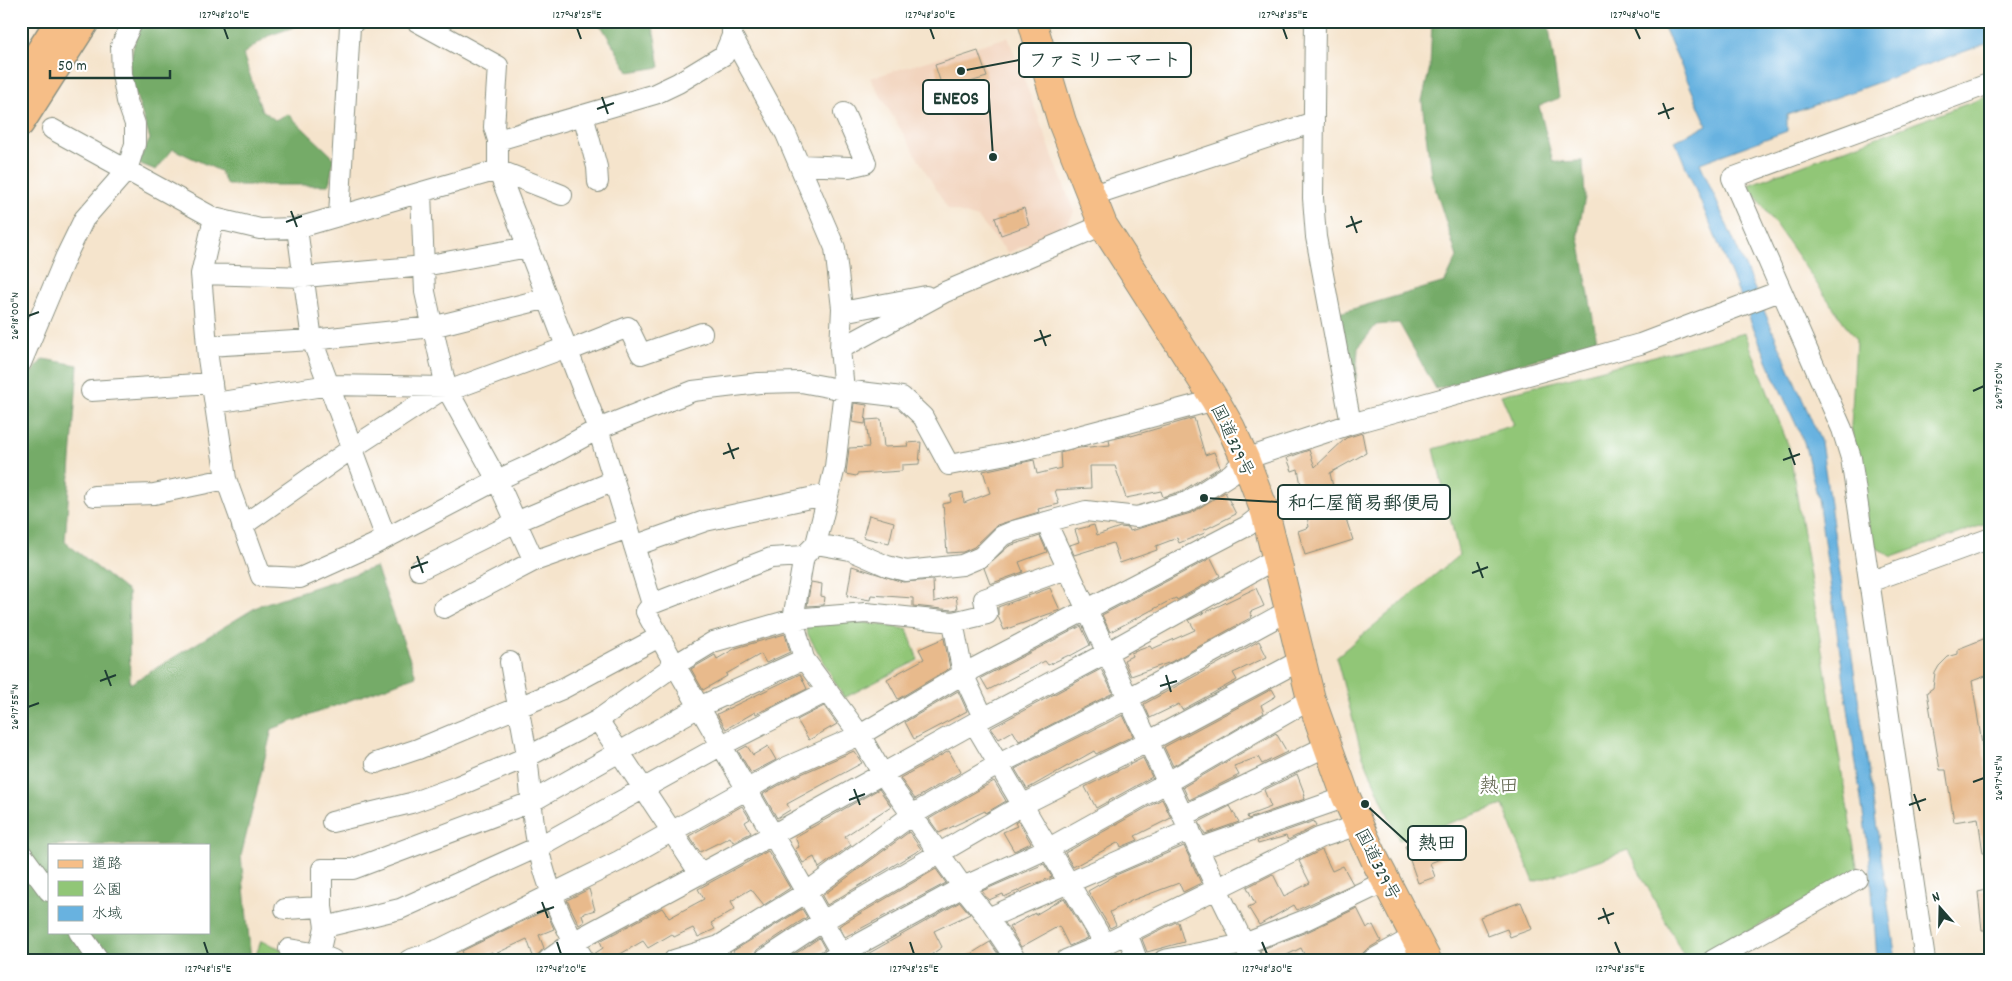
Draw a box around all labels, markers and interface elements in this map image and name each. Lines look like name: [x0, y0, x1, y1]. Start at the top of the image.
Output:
text: 127°48'20"E: [199, 7, 250, 24]
text: 127°48'25"E: [553, 7, 602, 24]
text: 127°48'30"E: [905, 7, 956, 24]
text: 127°48'35"E: [1258, 7, 1308, 24]
text: 127°48'40"E: [1610, 7, 1660, 24]
callout: ファミリーマート: [1019, 43, 1191, 77]
scale bar: [50, 48, 170, 80]
text: ファミリーマート: [1029, 49, 1181, 76]
text: 50 m: [58, 56, 87, 78]
callout: ENEOS: [923, 80, 989, 114]
text: ENEOS: [933, 87, 979, 114]
text: 26°18'00"N: [7, 292, 24, 340]
text: 26°17'50"N: [1991, 363, 2008, 409]
street label: 国道329号: [1203, 400, 1259, 482]
callout: 和仁屋簡易郵便局: [1278, 485, 1450, 519]
text: 和仁屋簡易郵便局: [1288, 492, 1440, 519]
text: 26°17'55"N: [7, 684, 24, 730]
text: 26°17'45"N: [1991, 755, 2008, 801]
district label: 熱田: [1479, 774, 1519, 802]
street label: 国道329号: [1347, 825, 1405, 906]
callout: 熱田: [1408, 826, 1466, 860]
text: 熱田: [1418, 832, 1456, 859]
legend: [48, 844, 210, 934]
text: 道路: [92, 854, 122, 876]
text: 公園: [92, 880, 122, 902]
north arrow: [1914, 884, 1964, 934]
text: N: [1930, 887, 1943, 908]
text: 水域: [92, 904, 122, 926]
text: 127°48'15"E: [185, 961, 232, 978]
text: 127°48'20"E: [536, 961, 587, 978]
text: 127°48'25"E: [890, 961, 939, 978]
text: 127°48'30"E: [1242, 961, 1293, 978]
text: 127°48'35"E: [1595, 961, 1645, 978]

